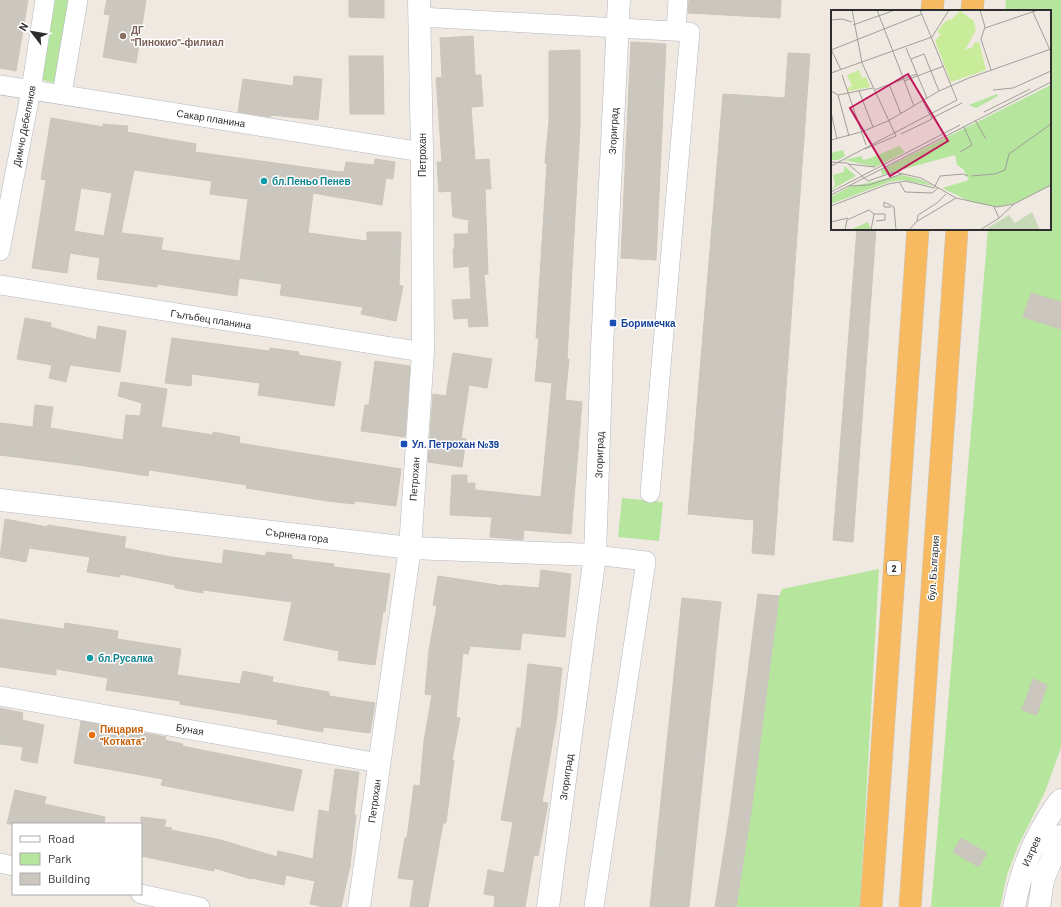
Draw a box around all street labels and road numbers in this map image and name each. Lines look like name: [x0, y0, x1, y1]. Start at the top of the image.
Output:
street label: Димчо Дебелянов: [10, 84, 38, 168]
street label: Сакар планина: [176, 107, 247, 129]
street label: Згориград: [606, 107, 620, 155]
street label: Петрохан: [416, 133, 428, 177]
street label: Гълъбец планина: [170, 307, 253, 331]
street label: Згориград: [592, 431, 606, 479]
street label: Петрохан: [406, 457, 422, 501]
street label: Сърнена гора: [265, 525, 330, 545]
street label: бул. България: [925, 535, 941, 601]
road number: 2: [887, 561, 901, 575]
street label: Буная: [175, 721, 205, 737]
street label: Згориград: [557, 753, 575, 801]
street label: Петрохан: [365, 778, 383, 824]
street label: Изгрев: [1019, 834, 1043, 868]

